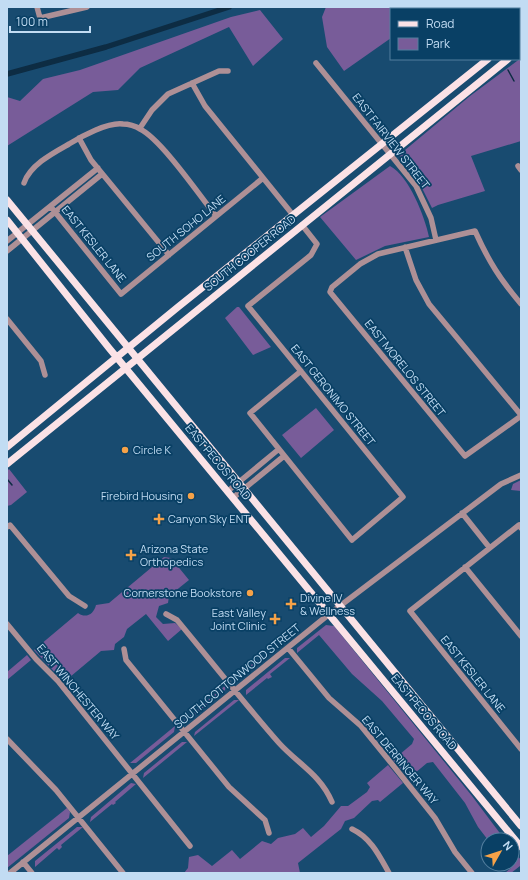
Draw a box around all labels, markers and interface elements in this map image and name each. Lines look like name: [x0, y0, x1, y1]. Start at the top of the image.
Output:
scale bar: [10, 8, 90, 34]
legend: [390, 8, 520, 60]
text: 100 m: [16, 13, 48, 30]
text: Road: [426, 15, 454, 32]
text: Park: [426, 35, 451, 52]
street label: EAST FAIRVIEW STREET: [349, 90, 434, 192]
street label: SOUTH SOHO LANE: [143, 191, 228, 264]
street label: EAST KESLER LANE: [59, 202, 130, 285]
street label: SOUTH COOPER ROAD: [201, 211, 299, 294]
street label: EAST MORELOS STREET: [362, 316, 449, 420]
street label: EAST GERONIMO STREET: [288, 341, 379, 449]
street label: EAST PECOS ROAD: [182, 421, 255, 503]
place label: Circle K: [133, 442, 171, 457]
marker: Circle K: [120, 445, 130, 455]
place label: Firebird Housing: [101, 488, 183, 503]
marker: Firebird Housing: [186, 491, 196, 501]
place label: Canyon Sky ENT: [168, 511, 250, 526]
marker: Canyon Sky ENT: [153, 513, 165, 525]
place label: Arizona State Orthopedics: [140, 541, 209, 569]
marker: Arizona State Orthopedics: [125, 549, 137, 561]
place label: Cornerstone Bookstore: [124, 585, 243, 600]
marker: Cornerstone Bookstore: [245, 588, 255, 598]
place label: Divine IV & Wellness: [300, 590, 355, 618]
marker: Divine IV & Wellness: [285, 598, 297, 610]
place label: East Valley Joint Clinic: [210, 605, 266, 633]
marker: East Valley Joint Clinic: [269, 613, 281, 625]
street label: SOUTH COTTONWOOD STREET: [170, 620, 303, 731]
street label: EAST KESLER LANE: [438, 632, 509, 715]
street label: EAST WINCHESTER WAY: [34, 641, 123, 743]
street label: EAST PECOS ROAD: [388, 671, 461, 753]
street label: EAST DERRINGER WAY: [359, 712, 442, 808]
north arrow: [480, 832, 520, 872]
text: N: [500, 838, 517, 853]

